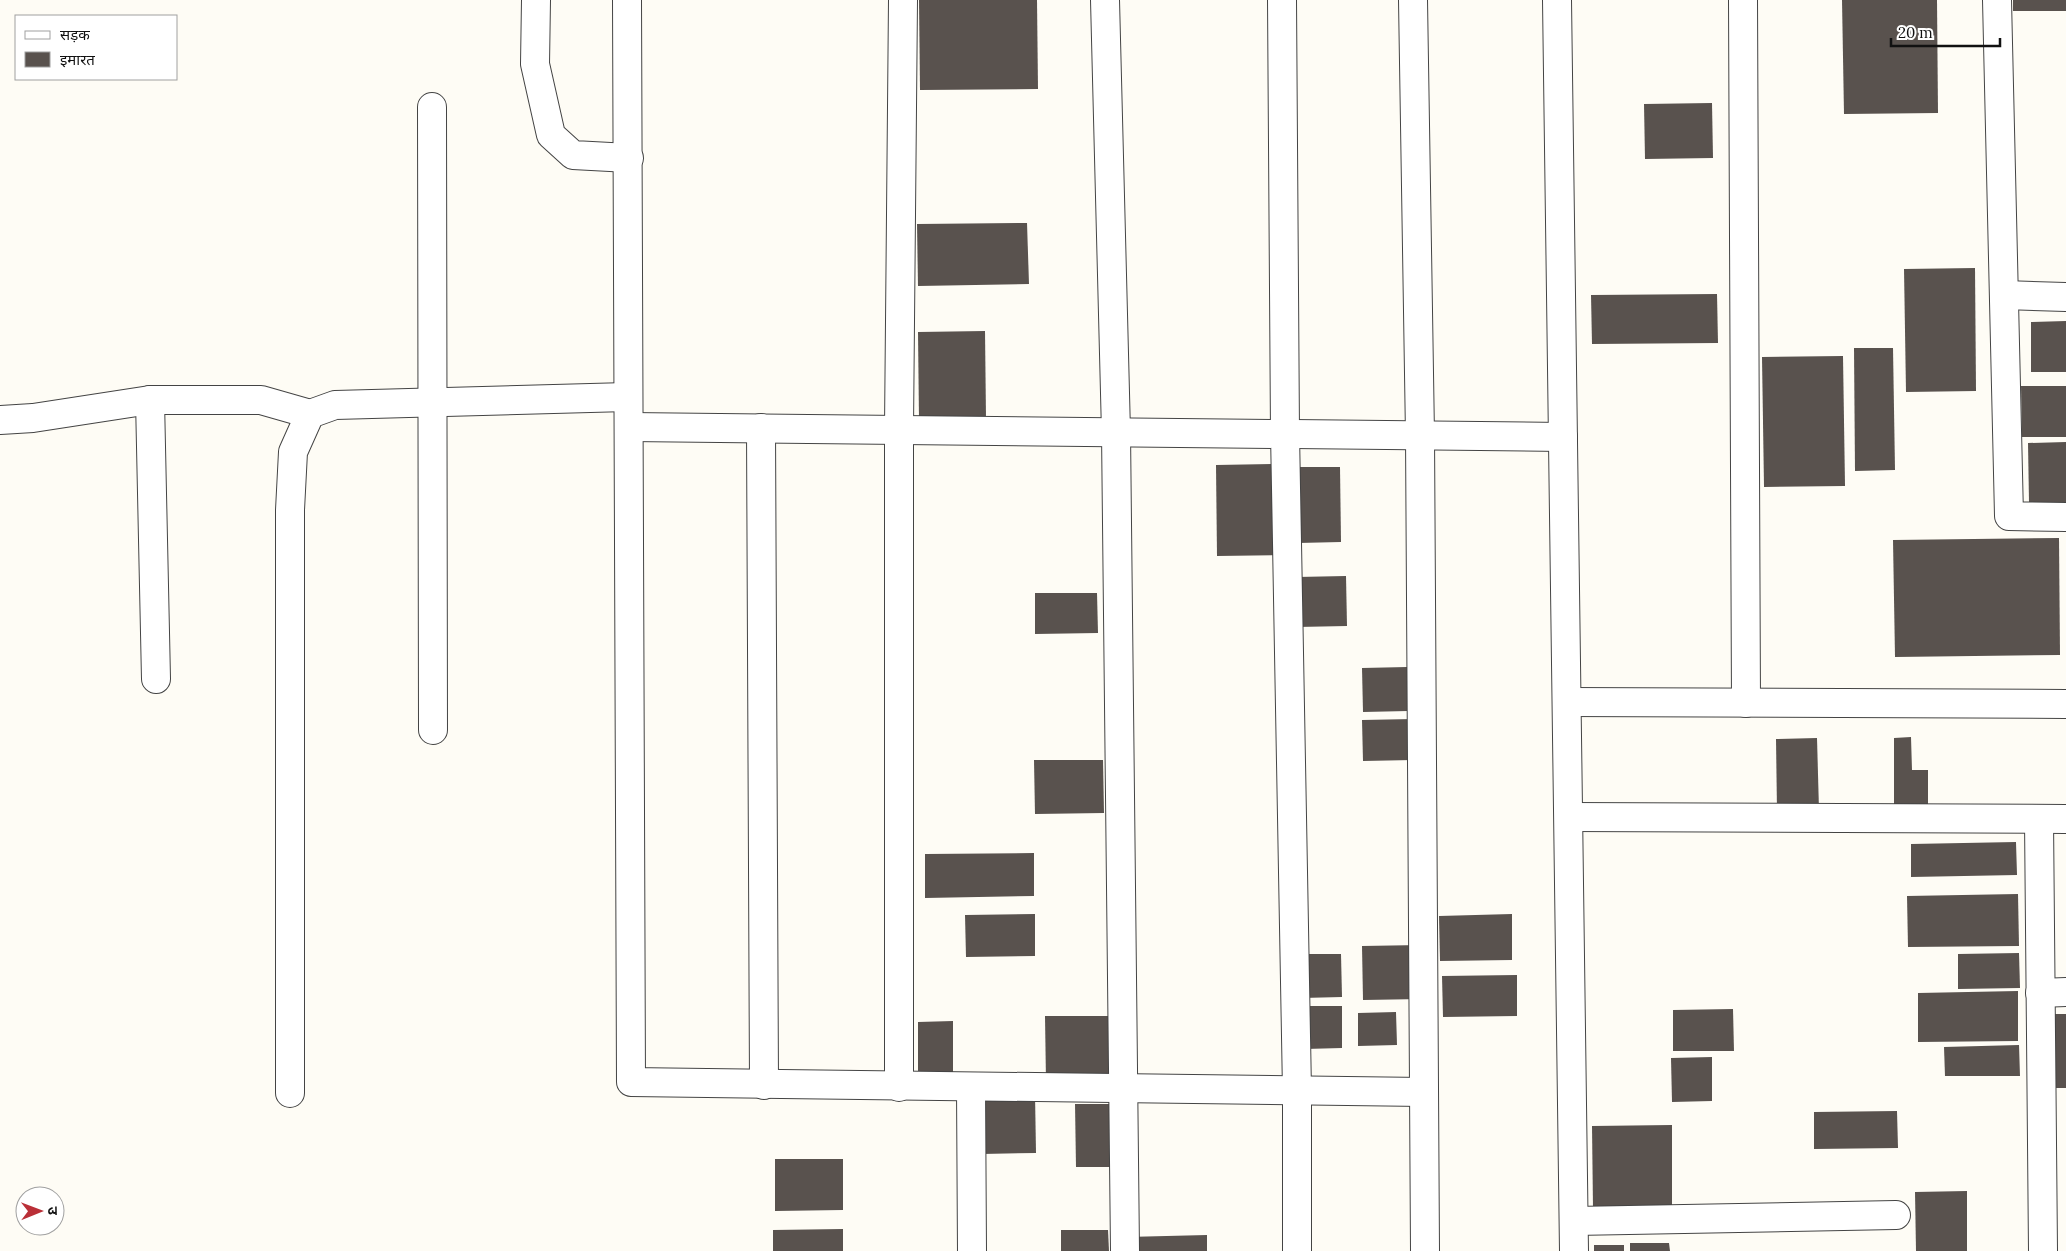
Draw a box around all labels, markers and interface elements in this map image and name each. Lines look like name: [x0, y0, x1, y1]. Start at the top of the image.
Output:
legend: [15, 15, 178, 80]
scale bar: [1891, 15, 2000, 47]
text: 20 m: [1898, 23, 1933, 42]
text: सड़क: [60, 25, 90, 44]
text: इमारत: [60, 50, 95, 69]
north arrow: [15, 1186, 65, 1236]
text: उ: [44, 1207, 62, 1216]

